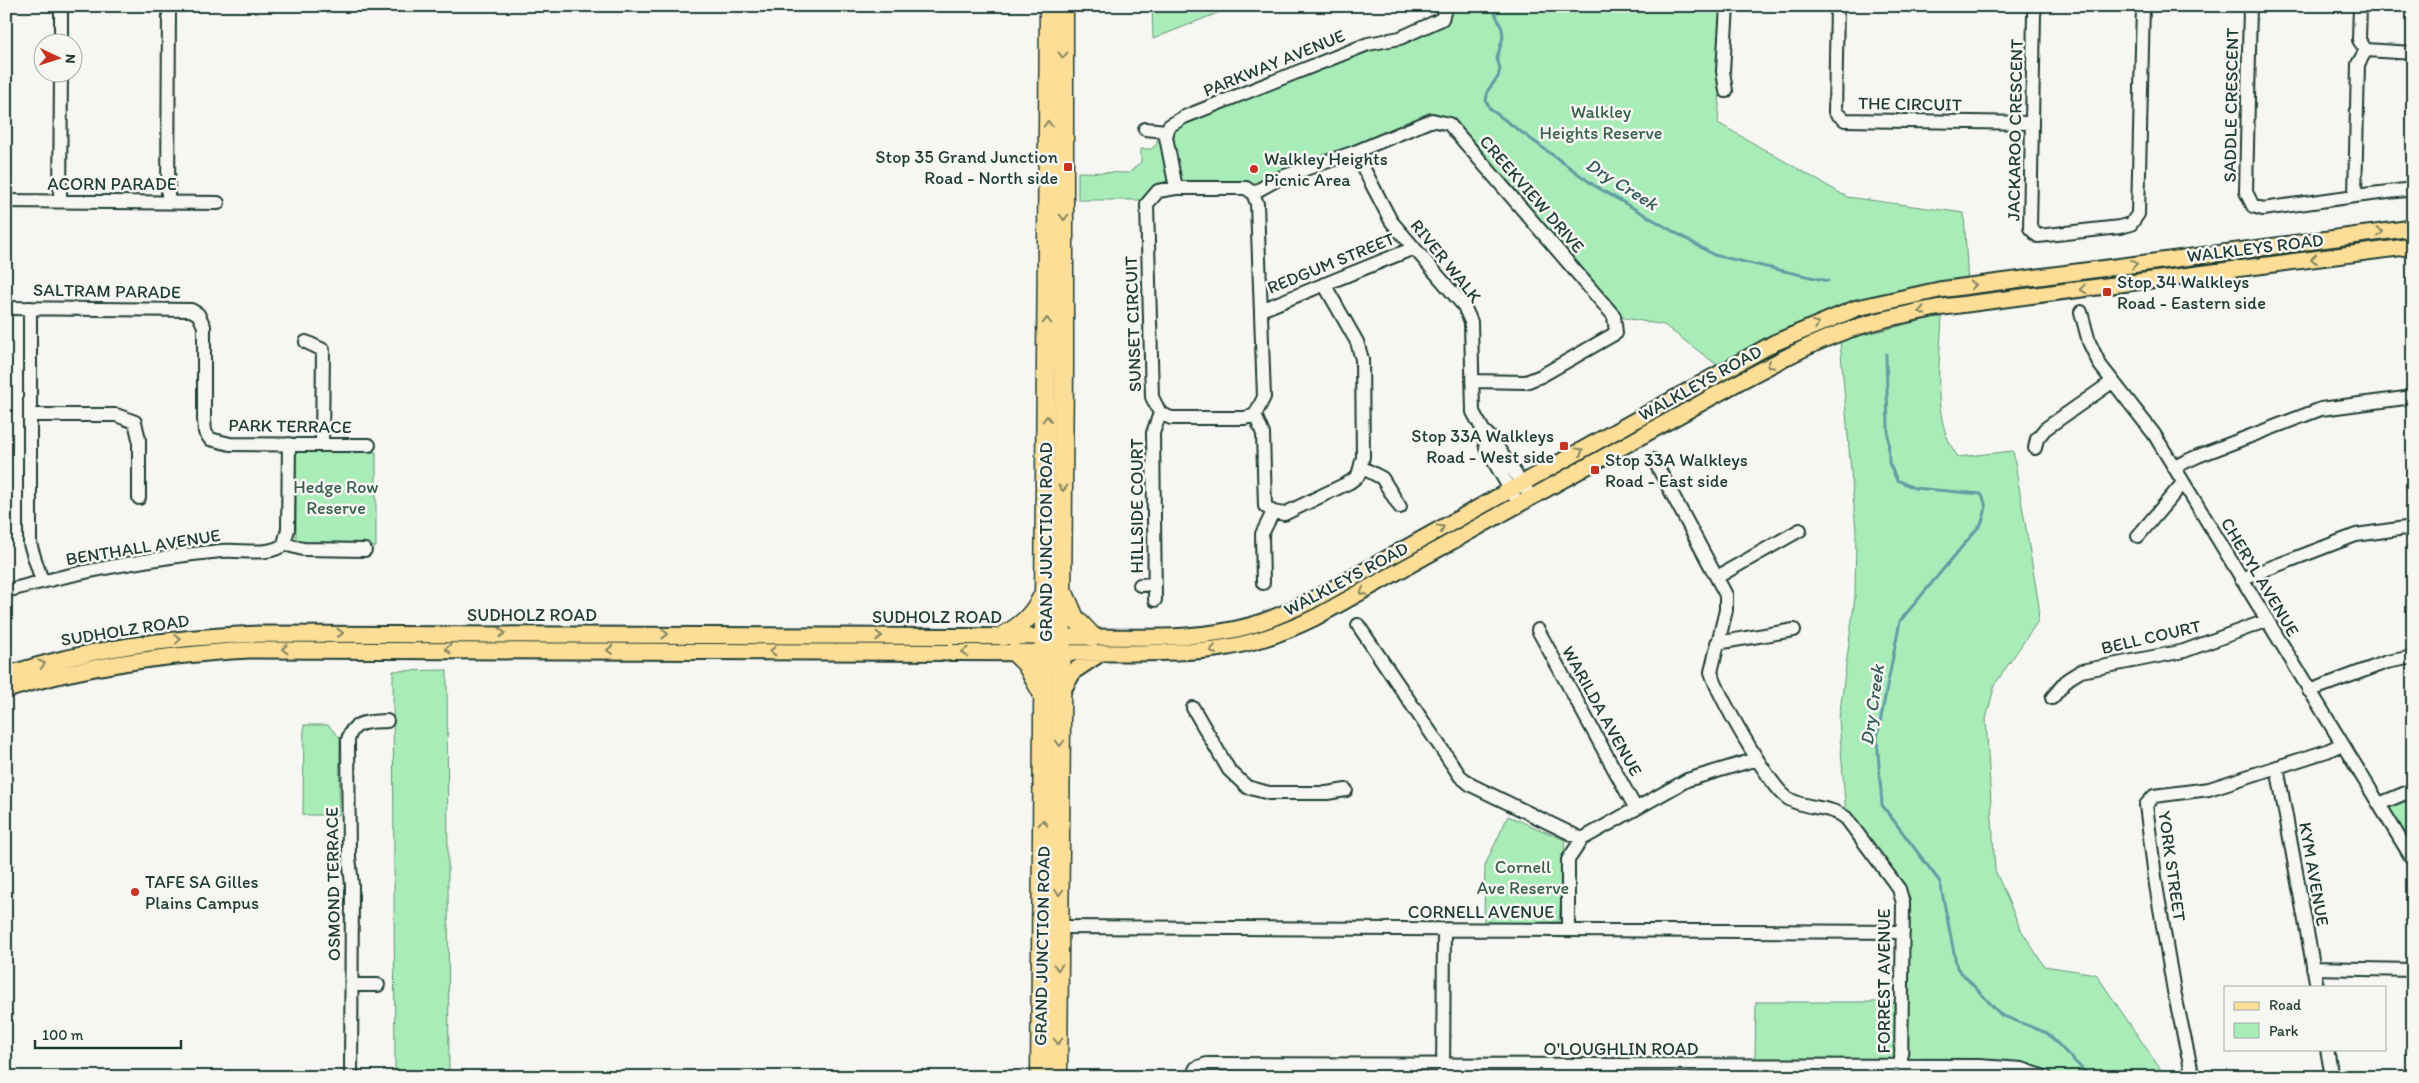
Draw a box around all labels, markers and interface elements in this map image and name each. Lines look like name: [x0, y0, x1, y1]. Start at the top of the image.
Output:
street label: PARKWAY AVENUE: [1200, 24, 1348, 102]
street label: SADDLE CRESCENT: [2219, 27, 2243, 183]
north arrow: [32, 32, 82, 82]
street label: JACKAROO CRESCENT: [2002, 39, 2028, 221]
one-way arrow: [1058, 51, 1069, 59]
text: N: [62, 54, 79, 64]
street label: THE CIRCUIT: [1858, 92, 1962, 116]
park label: Walkley Heights Reserve: [1540, 101, 1662, 144]
one-way arrow: [1043, 120, 1053, 128]
street label: CREEKVIEW DRIVE: [1475, 131, 1589, 257]
place label: Stop 35 Grand Junction Road - North side: [875, 146, 1058, 189]
place label: Walkley Heights Picnic Area: [1264, 148, 1388, 191]
water label: Dry Creek: [1582, 153, 1663, 216]
marker: Stop 35 Grand Junction Road - North side: [1062, 161, 1074, 173]
marker: Walkley Heights Picnic Area: [1248, 163, 1260, 175]
street label: ACORN PARADE: [47, 173, 177, 195]
one-way arrow: [1059, 214, 1069, 222]
street label: RIVER WALK: [1406, 215, 1487, 308]
street label: REDGUM STREET: [1264, 227, 1398, 299]
one-way arrow: [2376, 227, 2384, 238]
street label: WALKLEYS ROAD: [2185, 229, 2325, 267]
one-way arrow: [2310, 253, 2318, 264]
street label: SUNSET CIRCUIT: [1120, 256, 1146, 392]
one-way arrow: [2130, 259, 2138, 270]
place label: Stop 34 Walkleys Road - Eastern side: [2117, 271, 2266, 314]
street label: SALTRAM PARADE: [33, 279, 181, 303]
one-way arrow: [1969, 280, 1977, 291]
one-way arrow: [2079, 283, 2087, 294]
marker: Stop 34 Walkleys Road - Eastern side: [2101, 286, 2113, 298]
one-way arrow: [1918, 305, 1927, 315]
one-way arrow: [1042, 317, 1052, 325]
one-way arrow: [1811, 319, 1820, 330]
street label: WALKLEYS ROAD: [1634, 340, 1766, 426]
one-way arrow: [1767, 359, 1776, 369]
street label: PARK TERRACE: [228, 414, 352, 438]
one-way arrow: [1042, 415, 1052, 422]
place label: Stop 33A Walkleys Road - West side: [1411, 425, 1554, 468]
street label: HILLSIDE COURT: [1126, 438, 1148, 574]
marker: Stop 33A Walkleys Road - West side: [1558, 440, 1570, 452]
street label: GRAND JUNCTION ROAD: [1035, 442, 1057, 642]
one-way arrow: [1575, 447, 1584, 457]
place label: Stop 33A Walkleys Road - East side: [1605, 449, 1748, 492]
marker: Stop 33A Walkleys Road - East side: [1589, 464, 1601, 476]
park label: Hedge Row Reserve: [293, 476, 379, 519]
one-way arrow: [1058, 484, 1068, 492]
street label: CHERYL AVENUE: [2216, 514, 2304, 640]
street label: BENTHALL AVENUE: [64, 524, 222, 570]
one-way arrow: [1435, 524, 1444, 534]
street label: WALKLEYS ROAD: [1280, 537, 1412, 621]
one-way arrow: [1359, 586, 1368, 596]
street label: SUDHOLZ ROAD: [467, 604, 597, 626]
street label: SUDHOLZ ROAD: [872, 606, 1002, 628]
street label: SUDHOLZ ROAD: [59, 609, 191, 651]
street label: BELL COURT: [2099, 615, 2203, 659]
one-way arrow: [336, 628, 344, 638]
one-way arrow: [499, 628, 507, 638]
one-way arrow: [662, 629, 669, 639]
one-way arrow: [876, 631, 883, 641]
one-way arrow: [174, 634, 182, 645]
street label: WARILDA AVENUE: [1557, 642, 1647, 780]
one-way arrow: [281, 644, 289, 655]
one-way arrow: [444, 644, 452, 655]
one-way arrow: [1208, 644, 1216, 655]
one-way arrow: [606, 645, 614, 655]
one-way arrow: [769, 646, 776, 656]
one-way arrow: [961, 647, 969, 658]
one-way arrow: [37, 659, 46, 670]
water label: Dry Creek: [1855, 662, 1889, 747]
one-way arrow: [1055, 740, 1065, 748]
street label: OSMOND TERRACE: [321, 807, 345, 961]
street label: YORK STREET: [2153, 809, 2191, 923]
one-way arrow: [1038, 818, 1048, 826]
street label: KYM AVENUE: [2294, 820, 2334, 928]
street label: GRAND JUNCTION ROAD: [1029, 846, 1055, 1046]
park label: Cornell Ave Reserve: [1477, 856, 1569, 899]
place label: TAFE SA Gilles Plains Campus: [145, 871, 259, 914]
marker: TAFE SA Gilles Plains Campus: [129, 886, 141, 898]
one-way arrow: [1054, 888, 1064, 896]
street label: CORNELL AVENUE: [1408, 901, 1554, 923]
street label: FORREST AVENUE: [1873, 909, 1895, 1053]
one-way arrow: [1053, 963, 1064, 971]
legend: [2224, 986, 2386, 1050]
text: Road: [2269, 996, 2302, 1014]
scale bar: [35, 1018, 181, 1050]
text: Park: [2269, 1022, 2299, 1040]
text: 100 m: [42, 1026, 84, 1044]
one-way arrow: [1053, 1038, 1063, 1045]
street label: O'LOUGHLIN ROAD: [1544, 1038, 1698, 1060]

